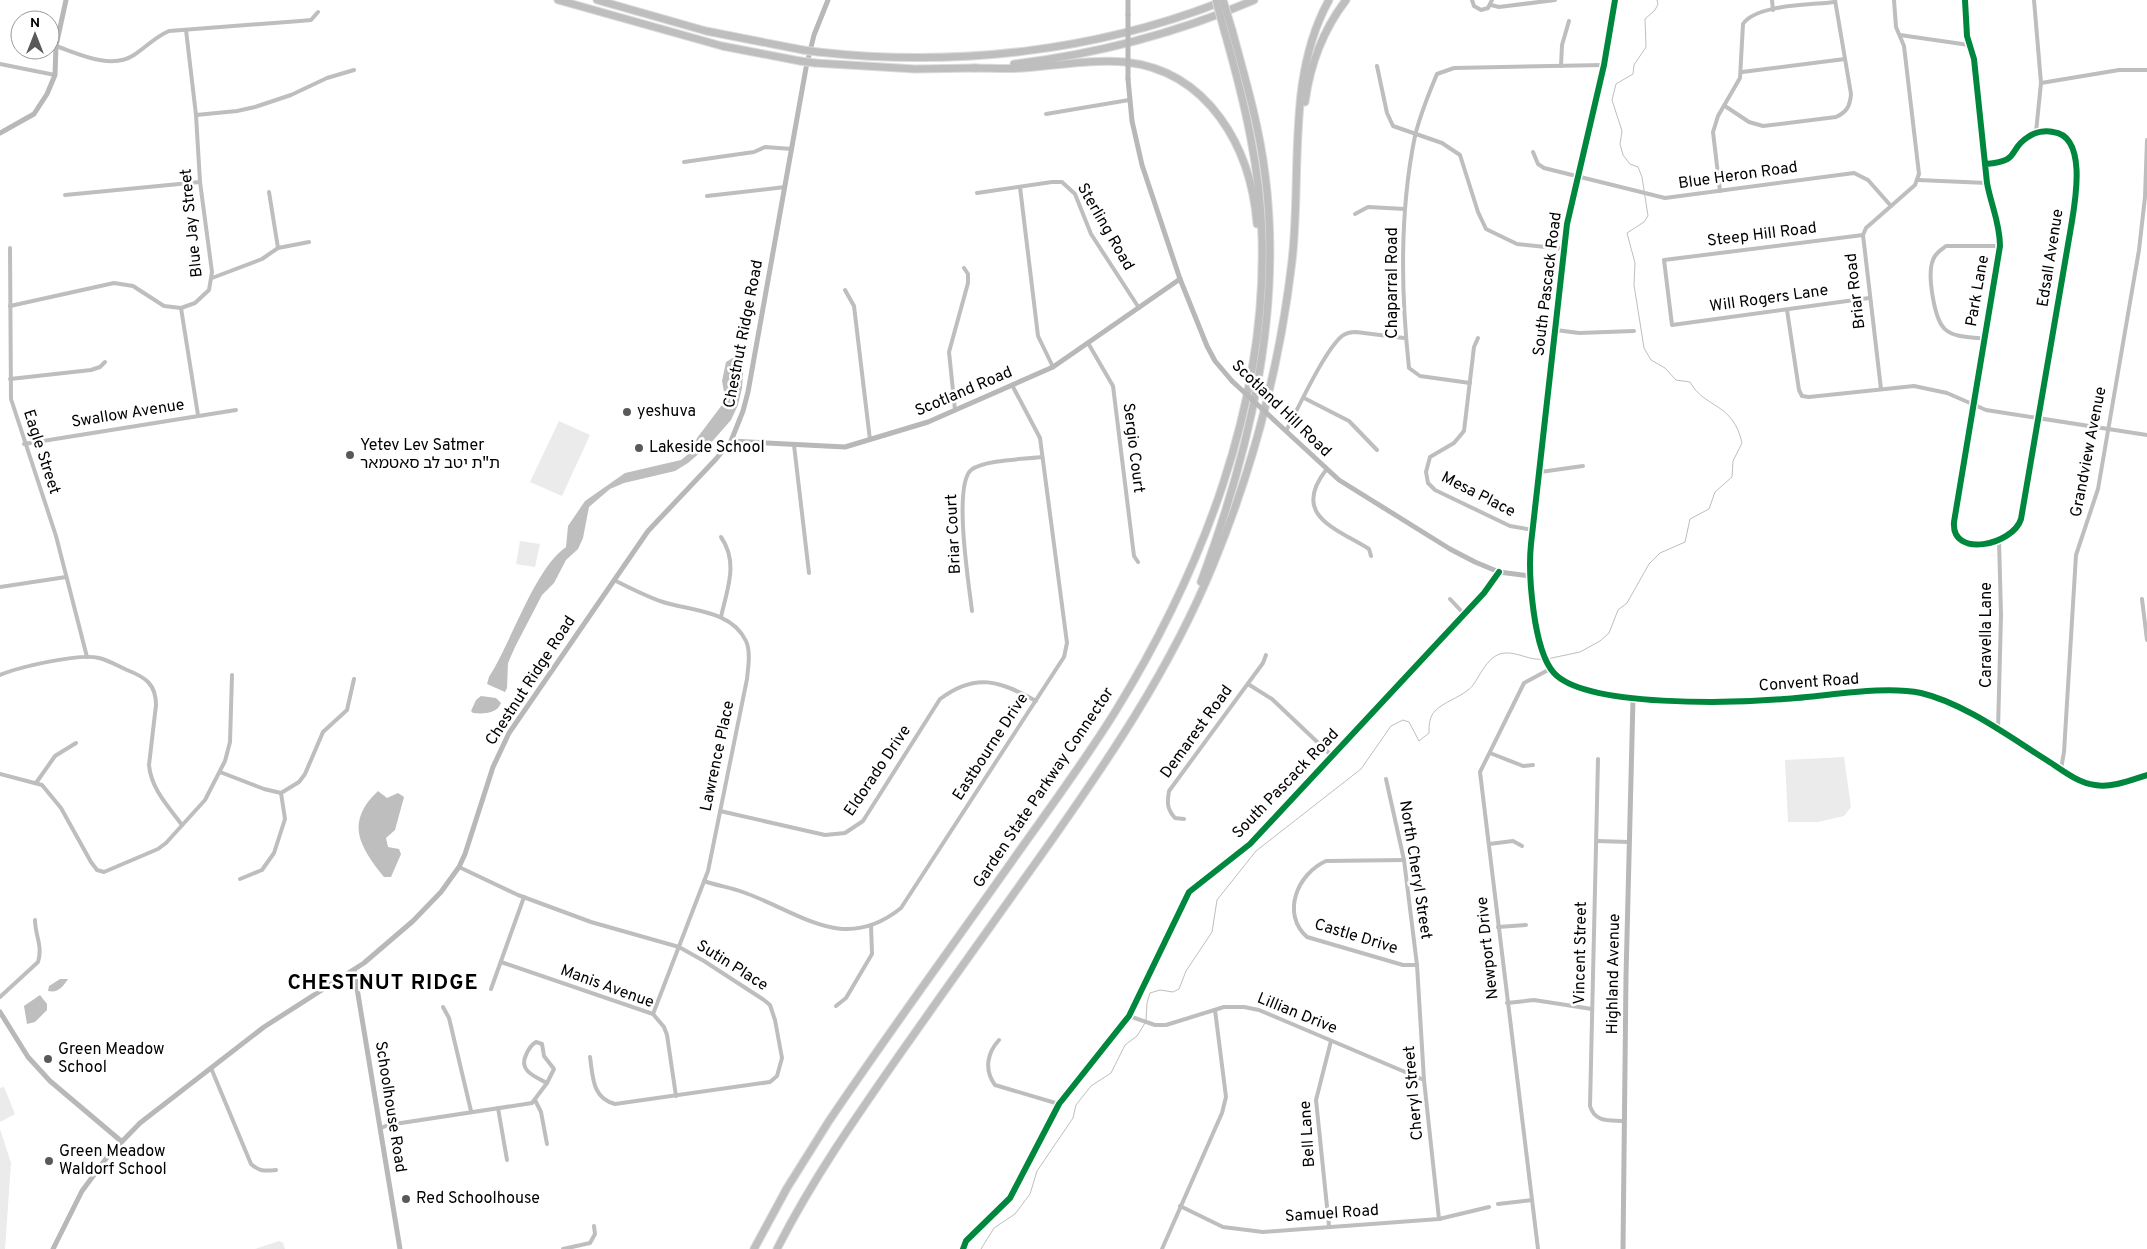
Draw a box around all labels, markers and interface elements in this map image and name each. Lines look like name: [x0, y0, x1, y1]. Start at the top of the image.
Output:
north arrow: [10, 10, 60, 60]
text: N: [30, 15, 40, 32]
street label: Blue Heron Road: [1677, 158, 1799, 194]
street label: Blue Jay Street: [176, 168, 208, 278]
street label: Sterling Road: [1072, 180, 1138, 274]
street label: Edsall Avenue: [2033, 208, 2069, 308]
street label: South Pascack Road: [1529, 211, 1567, 357]
street label: Steep Hill Road: [1706, 218, 1818, 252]
street label: Chaparral Road: [1383, 227, 1403, 339]
street label: Briar Road: [1841, 252, 1871, 330]
street label: Park Lane: [1962, 254, 1994, 328]
street label: Chestnut Ridge Road: [720, 258, 768, 410]
street label: Will Rogers Lane: [1708, 281, 1830, 317]
street label: Scotland Hill Road: [1227, 356, 1335, 462]
street label: Scotland Road: [912, 363, 1016, 421]
street label: Grandview Avenue: [2067, 385, 2111, 519]
street label: Swallow Avenue: [70, 395, 186, 433]
place label: yeshuva: [637, 402, 696, 422]
street label: Sergio Court: [1118, 402, 1148, 494]
marker: yeshuva: [621, 406, 633, 418]
street label: Eagle Street: [18, 407, 64, 497]
place label: Yetev Lev Satmer ת"ת יטב לב סאטמאר: [360, 436, 500, 474]
place label: Lakeside School: [649, 438, 765, 458]
marker: Lakeside School: [633, 442, 645, 454]
marker: Yetev Lev Satmer ת"ת יטב לב סאטמאר: [344, 449, 356, 461]
street label: Mesa Place: [1438, 468, 1518, 522]
street label: Briar Court: [942, 493, 966, 575]
street label: Caravella Lane: [1977, 582, 1997, 688]
street label: Chestnut Ridge Road: [482, 612, 580, 750]
street label: Convent Road: [1758, 670, 1860, 696]
street label: Demarest Road: [1157, 682, 1237, 782]
street label: Garden State Parkway Connector: [969, 684, 1119, 892]
street label: Eastbourne Drive: [949, 690, 1033, 804]
street label: Lawrence Place: [697, 699, 739, 813]
street label: Eldorado Drive: [840, 722, 916, 820]
street label: South Pascack Road: [1228, 725, 1344, 843]
street label: North Cheryl Street: [1394, 799, 1436, 941]
street label: Newport Drive: [1473, 895, 1503, 1001]
street label: Vincent Street: [1570, 901, 1592, 1005]
street label: Highland Avenue: [1603, 913, 1625, 1035]
street label: Castle Drive: [1312, 915, 1400, 959]
street label: Sutin Place: [692, 936, 772, 996]
street label: Manis Avenue: [557, 961, 657, 1013]
district label: CHESTNUT RIDGE: [287, 970, 479, 997]
street label: Lillian Drive: [1254, 989, 1340, 1039]
place label: Green Meadow School: [58, 1040, 165, 1078]
street label: Schoolhouse Road: [370, 1040, 410, 1174]
street label: Cheryl Street: [1400, 1045, 1428, 1141]
marker: Green Meadow School: [42, 1053, 54, 1065]
street label: Bell Lane: [1296, 1100, 1320, 1168]
place label: Green Meadow Waldorf School: [59, 1142, 167, 1180]
marker: Green Meadow Waldorf School: [43, 1155, 55, 1167]
place label: Red Schoolhouse: [416, 1189, 540, 1209]
marker: Red Schoolhouse: [400, 1193, 412, 1205]
street label: Samuel Road: [1284, 1201, 1380, 1227]

